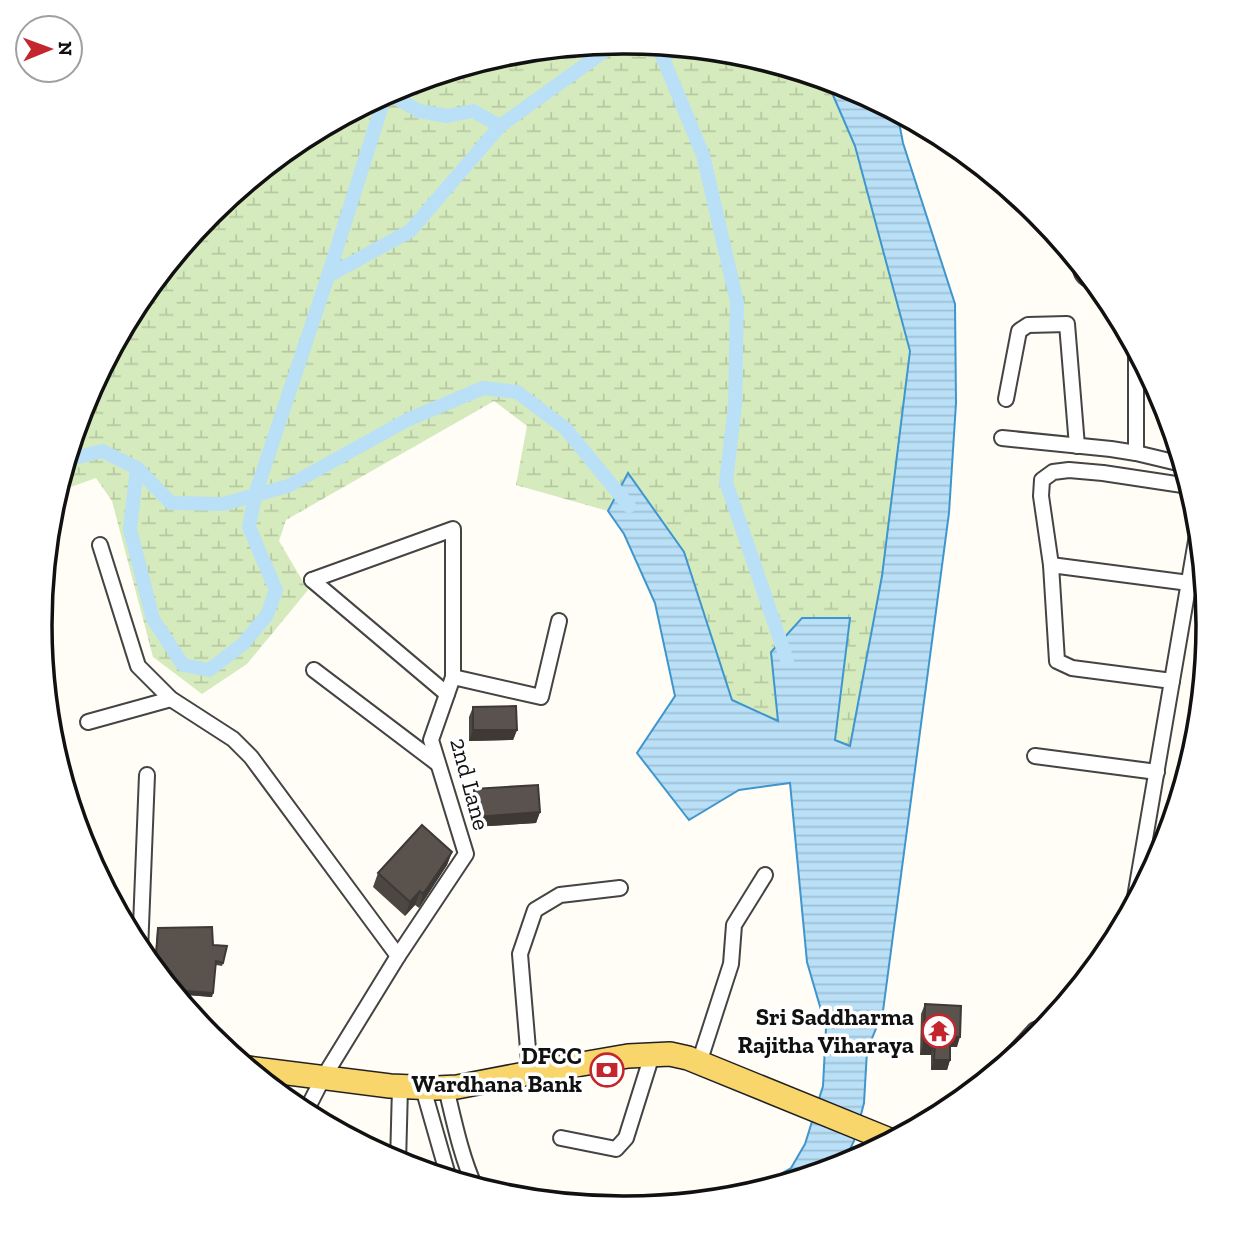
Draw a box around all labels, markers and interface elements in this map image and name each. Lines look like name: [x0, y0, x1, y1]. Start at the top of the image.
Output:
north arrow: [14, 14, 84, 84]
text: N: [54, 41, 77, 56]
street label: 2nd Lane: [444, 735, 497, 833]
place label: Sri Saddharma Rajitha Viharaya: [738, 1002, 914, 1059]
temple icon: Sri Saddharma Rajitha Viharaya: [920, 1012, 958, 1050]
place label: DFCC Wardhana Bank: [412, 1041, 582, 1098]
bank icon: DFCC Wardhana Bank: [588, 1051, 626, 1089]

